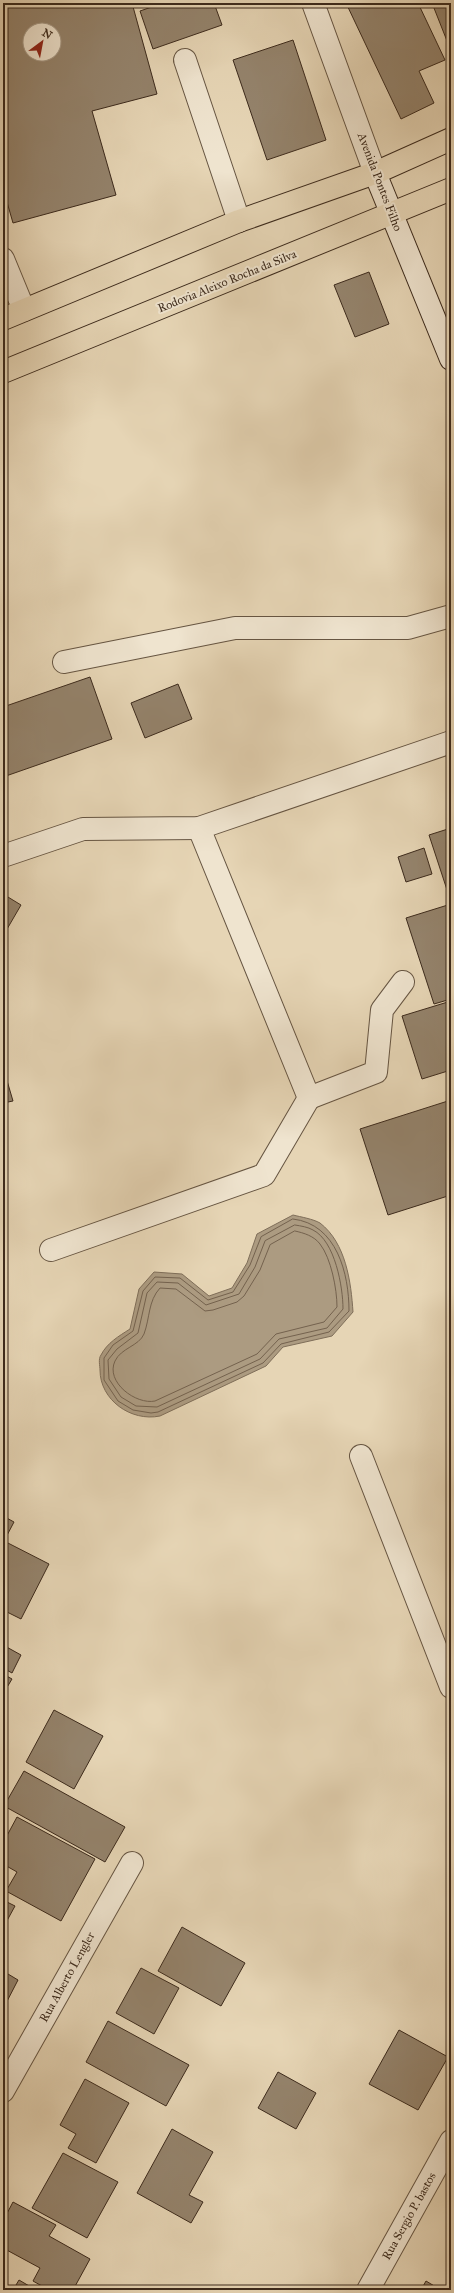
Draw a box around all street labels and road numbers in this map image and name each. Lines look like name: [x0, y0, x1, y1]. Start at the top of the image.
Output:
street label: Avenida Pontes Filho: [354, 130, 405, 233]
street label: Rodovia Aleixo Rocha da Silva: [156, 246, 299, 315]
street label: Rua Alberto Lengler: [36, 1929, 99, 2025]
street label: Rua Sergio P. bastos: [379, 2170, 440, 2263]

